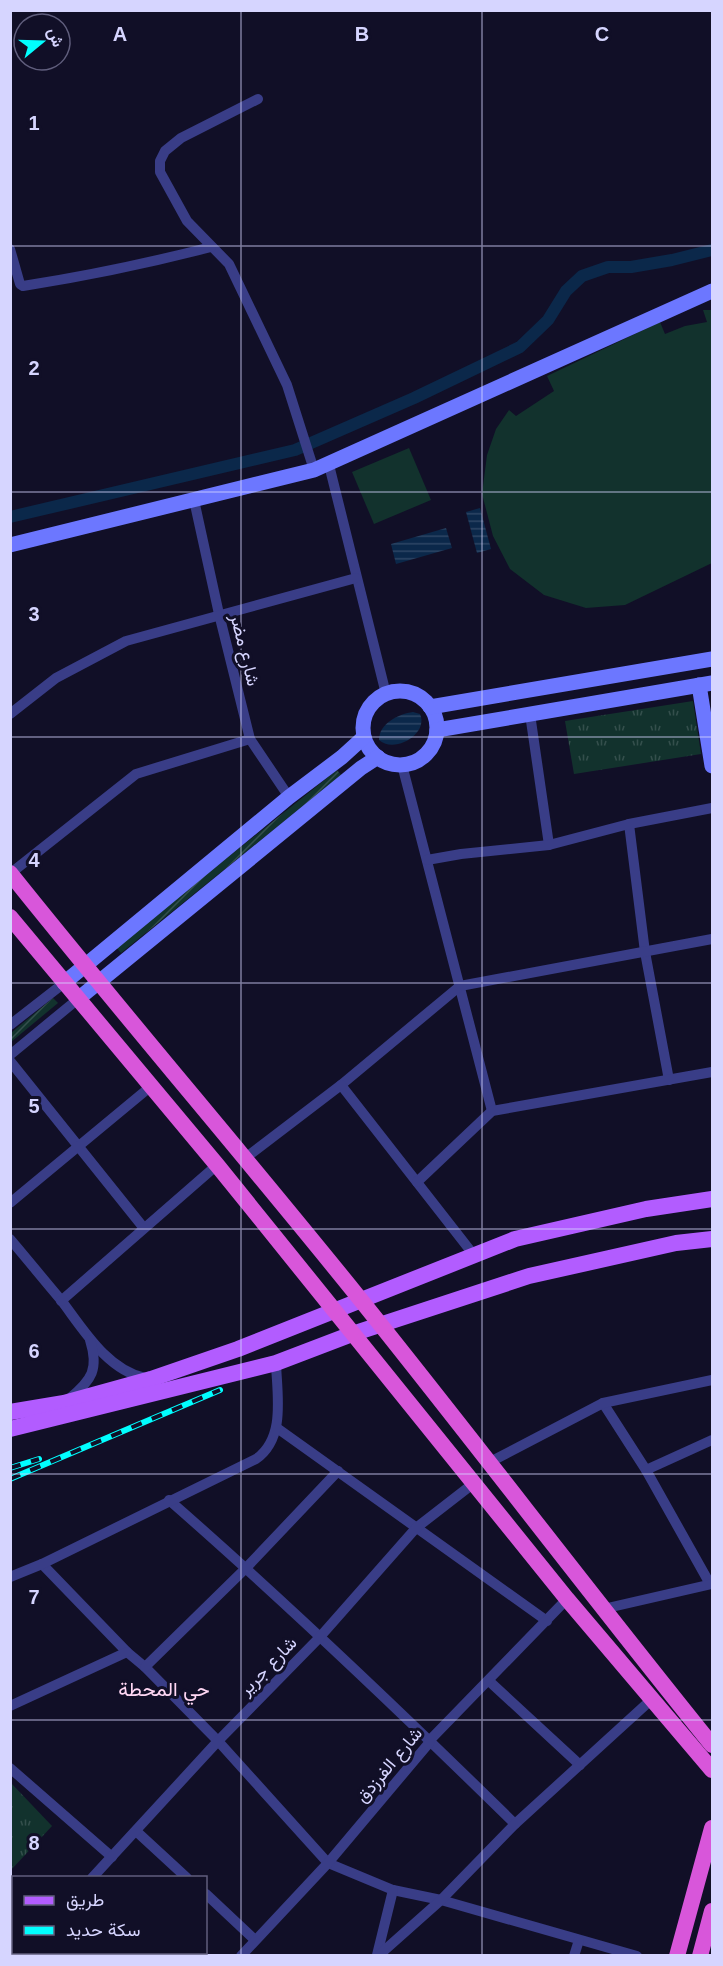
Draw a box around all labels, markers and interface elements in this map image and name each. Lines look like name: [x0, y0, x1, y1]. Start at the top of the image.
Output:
north arrow: [12, 12, 72, 72]
text: A: [113, 23, 127, 45]
text: B: [355, 23, 369, 45]
text: C: [595, 23, 609, 45]
text: ش: [44, 25, 67, 49]
text: 1: [28, 112, 40, 134]
text: 2: [28, 357, 40, 379]
text: 3: [28, 603, 40, 625]
street label: شارع مضر: [224, 611, 264, 688]
text: 4: [28, 849, 40, 871]
text: 5: [28, 1095, 40, 1117]
text: 6: [28, 1340, 40, 1362]
text: 7: [28, 1586, 40, 1608]
street label: شارع جرير: [235, 1633, 302, 1701]
district label: حي المحطة: [118, 1678, 210, 1706]
street label: شارع الفرزدق: [352, 1723, 428, 1808]
text: 8: [28, 1832, 40, 1854]
legend: [12, 1876, 207, 1954]
text: طريق: [66, 1890, 104, 1911]
text: سكة حديد: [66, 1920, 141, 1940]

